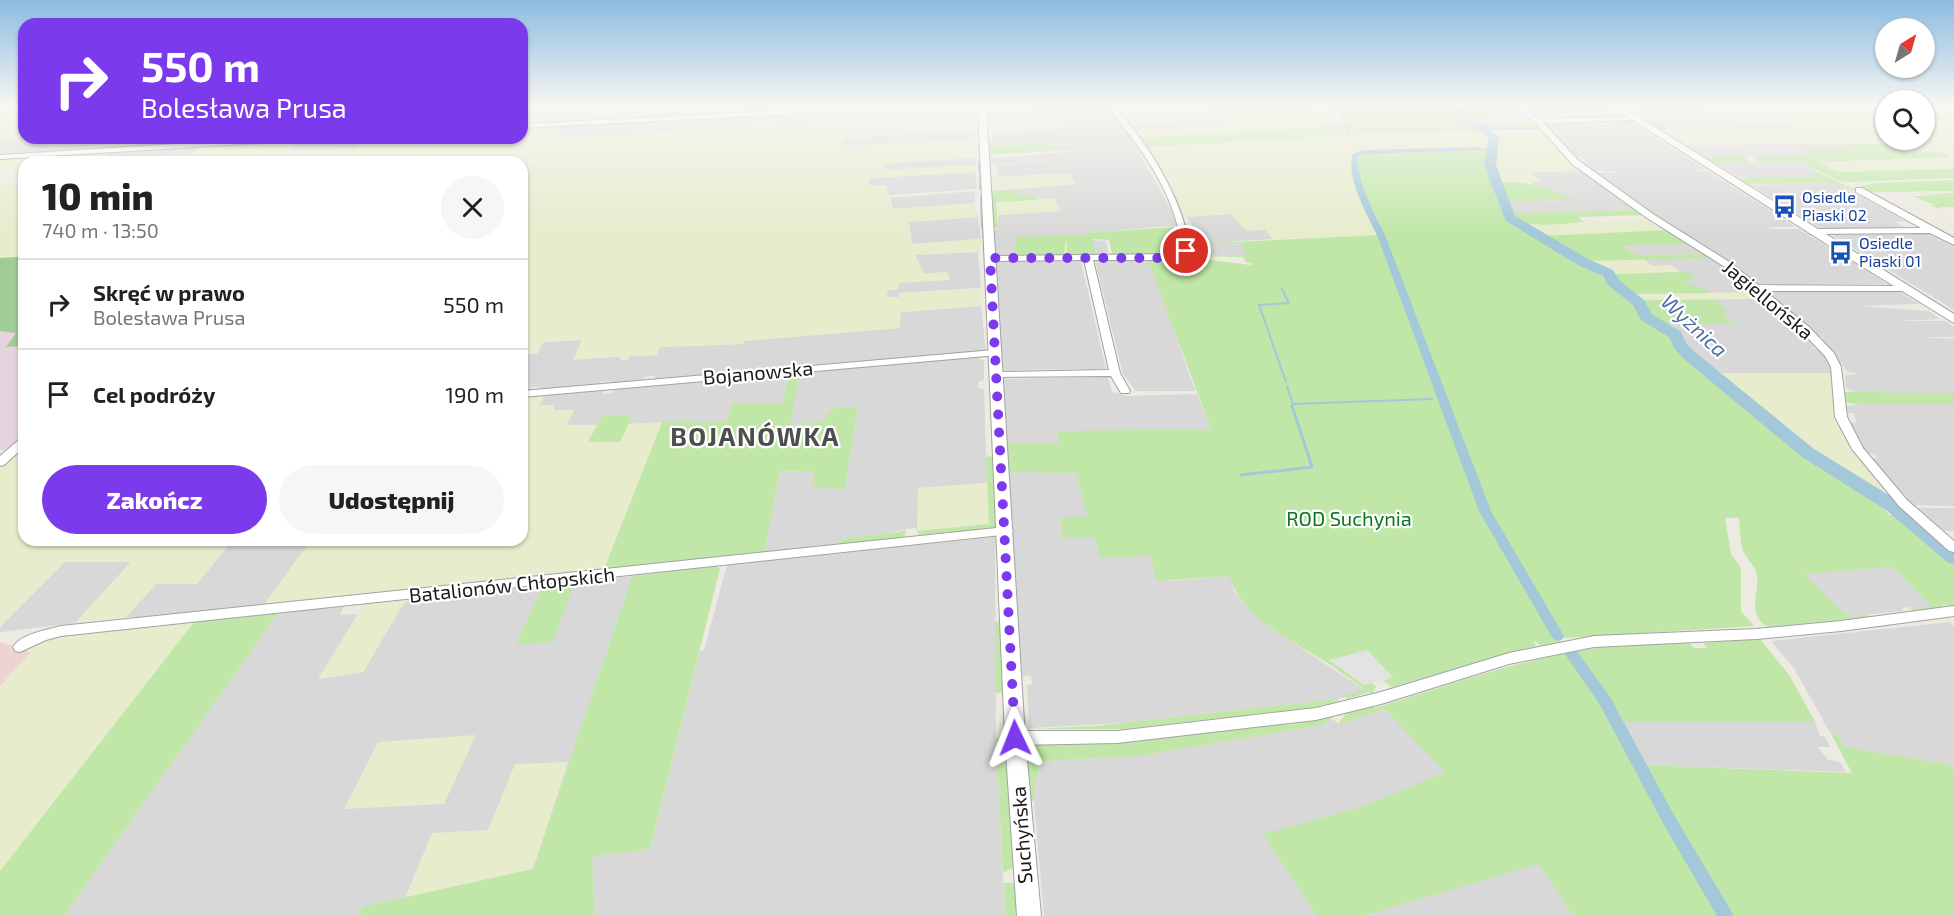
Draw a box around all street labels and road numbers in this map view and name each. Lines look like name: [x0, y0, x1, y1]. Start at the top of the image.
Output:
street label: Jagiellońska: [1718, 254, 1819, 344]
street label: Bojanowska: [702, 355, 814, 389]
street label: Batalionów Chłopskich: [408, 561, 616, 607]
street label: Suchyńska: [1006, 786, 1036, 885]

